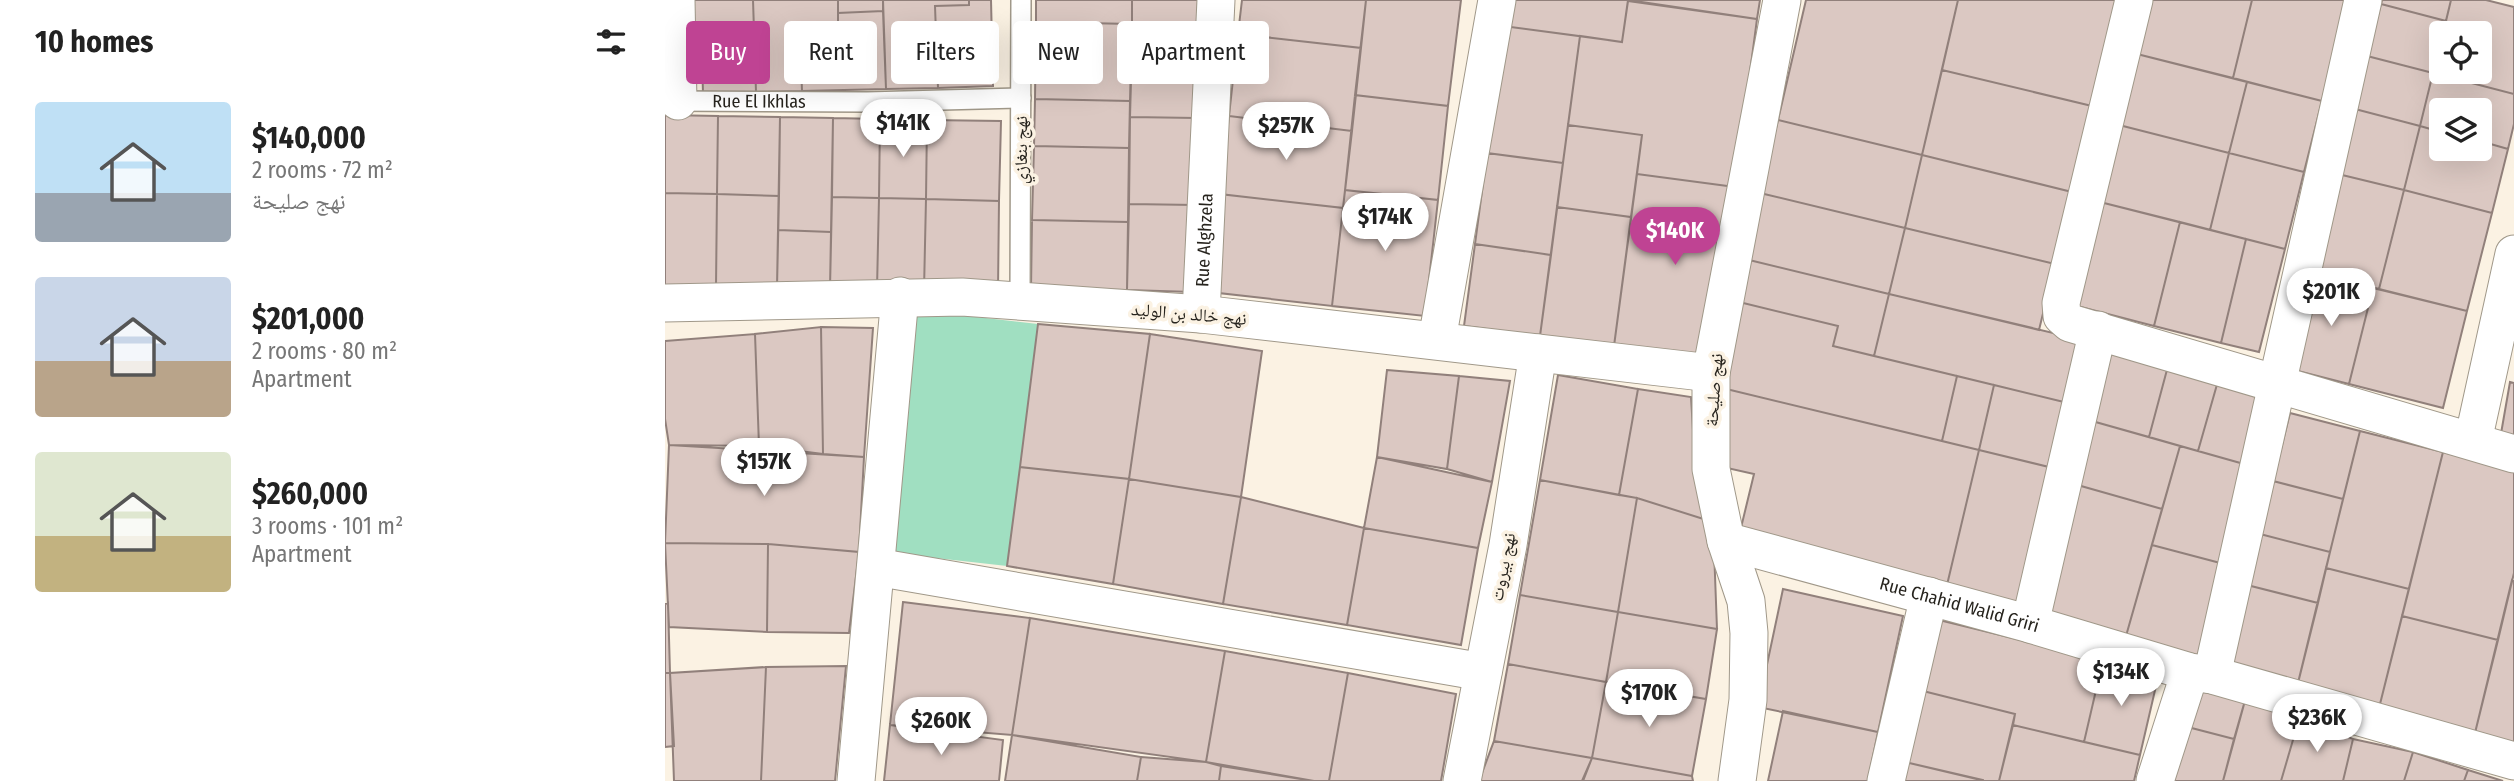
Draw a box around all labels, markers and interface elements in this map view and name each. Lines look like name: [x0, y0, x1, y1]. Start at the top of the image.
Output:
chip: Buy: [686, 21, 770, 84]
chip: Rent: [784, 21, 877, 84]
chip: Filters: [891, 21, 999, 84]
chip: New: [1013, 21, 1103, 84]
chip: Apartment: [1117, 21, 1269, 84]
map controls: [2429, 21, 2492, 161]
button: locate: [2429, 21, 2492, 84]
icon: filters: [592, 23, 630, 61]
text: 10 homes: [35, 24, 153, 60]
street label: Rue El Ikhlas: [712, 90, 806, 113]
button: layers: [2429, 98, 2492, 161]
pin: $141K: [854, 100, 952, 159]
pin: $257K: [1237, 102, 1335, 162]
text: $141K: [876, 108, 930, 136]
text: $257K: [1258, 111, 1314, 139]
street label: نهج بنغازي: [1010, 116, 1036, 184]
text: $140,000: [252, 120, 366, 156]
icon: home: [91, 130, 175, 214]
text: 2 rooms · 72 m²: [252, 156, 393, 184]
text: نهج صليحة: [252, 187, 346, 215]
street label: Rue Alghzela: [1191, 192, 1218, 288]
pin: $174K: [1336, 194, 1434, 253]
text: $174K: [1358, 202, 1412, 230]
pin: $140K: [1626, 208, 1724, 267]
text: $140K: [1646, 216, 1704, 244]
pin: $201K: [2282, 268, 2380, 328]
text: $201K: [2302, 277, 2360, 305]
street label: نهج خالد بن الوليد: [1130, 298, 1248, 331]
text: $201,000: [252, 301, 364, 337]
icon: home: [91, 305, 175, 389]
text: 2 rooms · 80 m²: [252, 337, 397, 365]
street label: نهج صليحة: [1700, 353, 1729, 427]
text: Apartment: [252, 365, 352, 393]
pin: $157K: [715, 438, 813, 498]
text: $157K: [737, 447, 791, 475]
text: $260,000: [252, 476, 368, 512]
icon: home: [91, 480, 175, 564]
text: 3 rooms · 101 m²: [252, 512, 403, 540]
street label: نهج بيروت: [1486, 531, 1521, 603]
text: Apartment: [252, 540, 352, 568]
street label: Rue Chahid Walid Griri: [1877, 572, 2042, 637]
pin: $134K: [2072, 648, 2170, 708]
text: $134K: [2093, 657, 2149, 685]
pin: $170K: [1600, 670, 1698, 729]
text: $170K: [1621, 678, 1677, 706]
pin: $236K: [2268, 694, 2366, 754]
pin: $260K: [892, 698, 990, 757]
text: $236K: [2288, 703, 2346, 731]
text: $260K: [911, 706, 971, 734]

